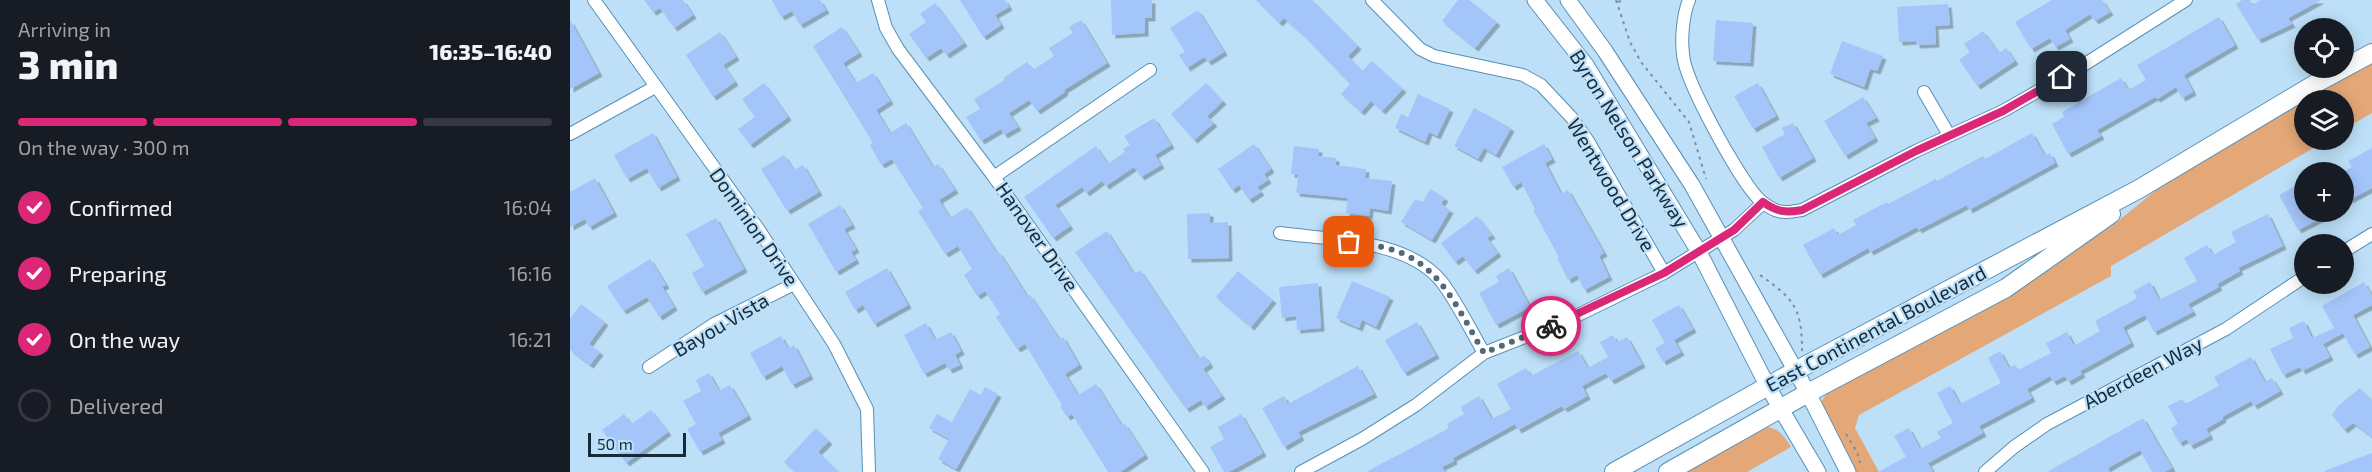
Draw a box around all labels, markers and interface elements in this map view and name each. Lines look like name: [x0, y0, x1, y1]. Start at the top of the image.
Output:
text: Arriving in: [18, 17, 111, 41]
map controls: [2294, 18, 2354, 294]
button: locate: [2294, 18, 2354, 78]
text: 16:35–16:40: [429, 38, 552, 64]
text: 3 min: [18, 40, 118, 87]
street label: Byron Nelson Parkway: [1565, 45, 1695, 232]
pin: [2036, 51, 2087, 102]
icon: home: [2045, 60, 2078, 93]
button: layers: [2294, 90, 2354, 150]
street label: Wentwood Drive: [1563, 114, 1661, 255]
text: On the way · 300 m: [18, 135, 190, 159]
button: +: [2294, 162, 2354, 222]
street label: Dominion Drive: [705, 163, 804, 290]
street label: Hanover Drive: [991, 177, 1084, 296]
icon: check: [18, 191, 51, 224]
text: Confirmed: [69, 194, 173, 220]
text: 16:04: [504, 195, 552, 219]
pin: [1323, 216, 1374, 267]
icon: bag: [1332, 225, 1365, 258]
button: −: [2294, 234, 2354, 294]
icon: check: [18, 257, 51, 290]
text: Preparing: [69, 260, 167, 286]
street label: East Continental Boulevard: [1761, 260, 1990, 397]
text: 16:16: [508, 261, 552, 285]
street label: Bayou Vista: [668, 287, 773, 361]
courier: [1521, 296, 1581, 356]
icon: bike: [1535, 310, 1568, 343]
icon: check: [18, 323, 51, 356]
text: On the way: [69, 326, 180, 352]
text: 16:21: [509, 327, 552, 351]
street label: Aberdeen Way: [2079, 330, 2207, 414]
text: Delivered: [69, 392, 164, 418]
scale bar: [588, 430, 686, 458]
text: 50 m: [597, 434, 633, 453]

